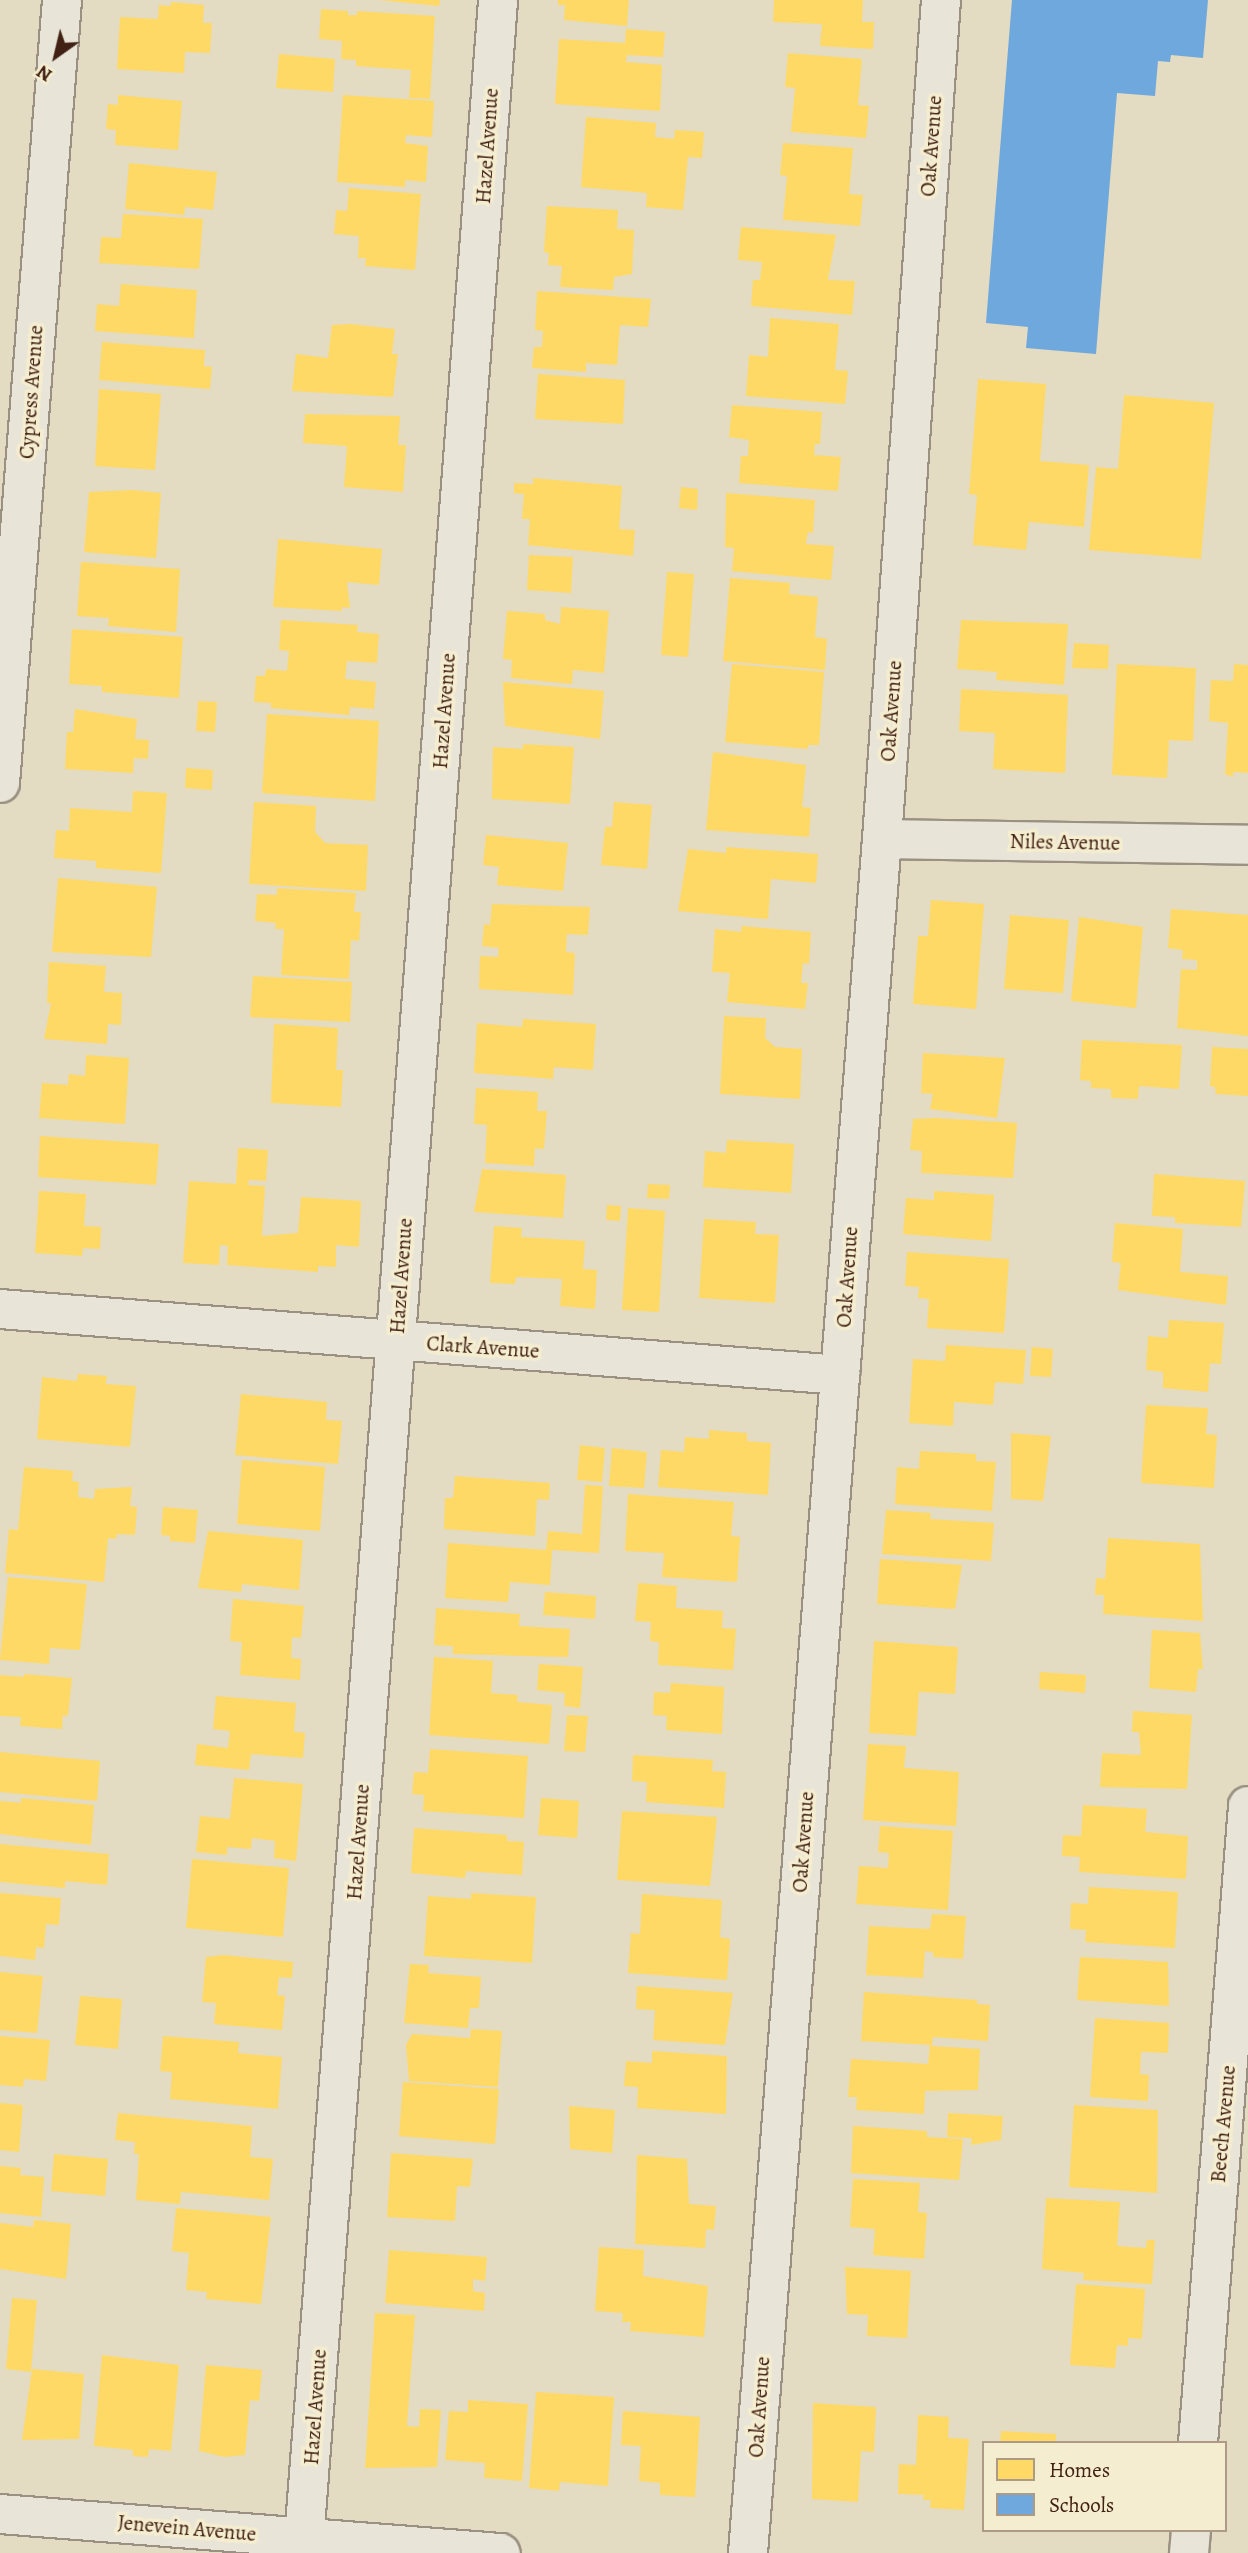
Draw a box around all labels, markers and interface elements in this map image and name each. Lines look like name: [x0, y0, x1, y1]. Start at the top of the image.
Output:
north arrow: [21, 21, 91, 91]
text: N: [31, 59, 57, 88]
street label: Hazel Avenue: [470, 87, 504, 205]
street label: Oak Avenue: [915, 95, 947, 197]
street label: Cypress Avenue: [14, 324, 48, 460]
street label: Hazel Avenue: [427, 652, 461, 770]
street label: Oak Avenue: [875, 660, 907, 762]
street label: Niles Avenue: [1010, 828, 1120, 856]
street label: Hazel Avenue: [384, 1217, 418, 1335]
street label: Oak Avenue: [831, 1226, 863, 1328]
street label: Clark Avenue: [426, 1330, 540, 1364]
street label: Hazel Avenue: [341, 1783, 375, 1901]
street label: Oak Avenue: [787, 1791, 819, 1893]
street label: Beech Avenue: [1205, 2064, 1241, 2184]
street label: Hazel Avenue: [298, 2348, 332, 2466]
street label: Oak Avenue: [743, 2356, 775, 2458]
legend: [982, 2441, 1227, 2532]
text: Homes: [1049, 2456, 1110, 2484]
text: Schools: [1049, 2491, 1114, 2519]
street label: Jenevein Avenue: [117, 2509, 257, 2547]

